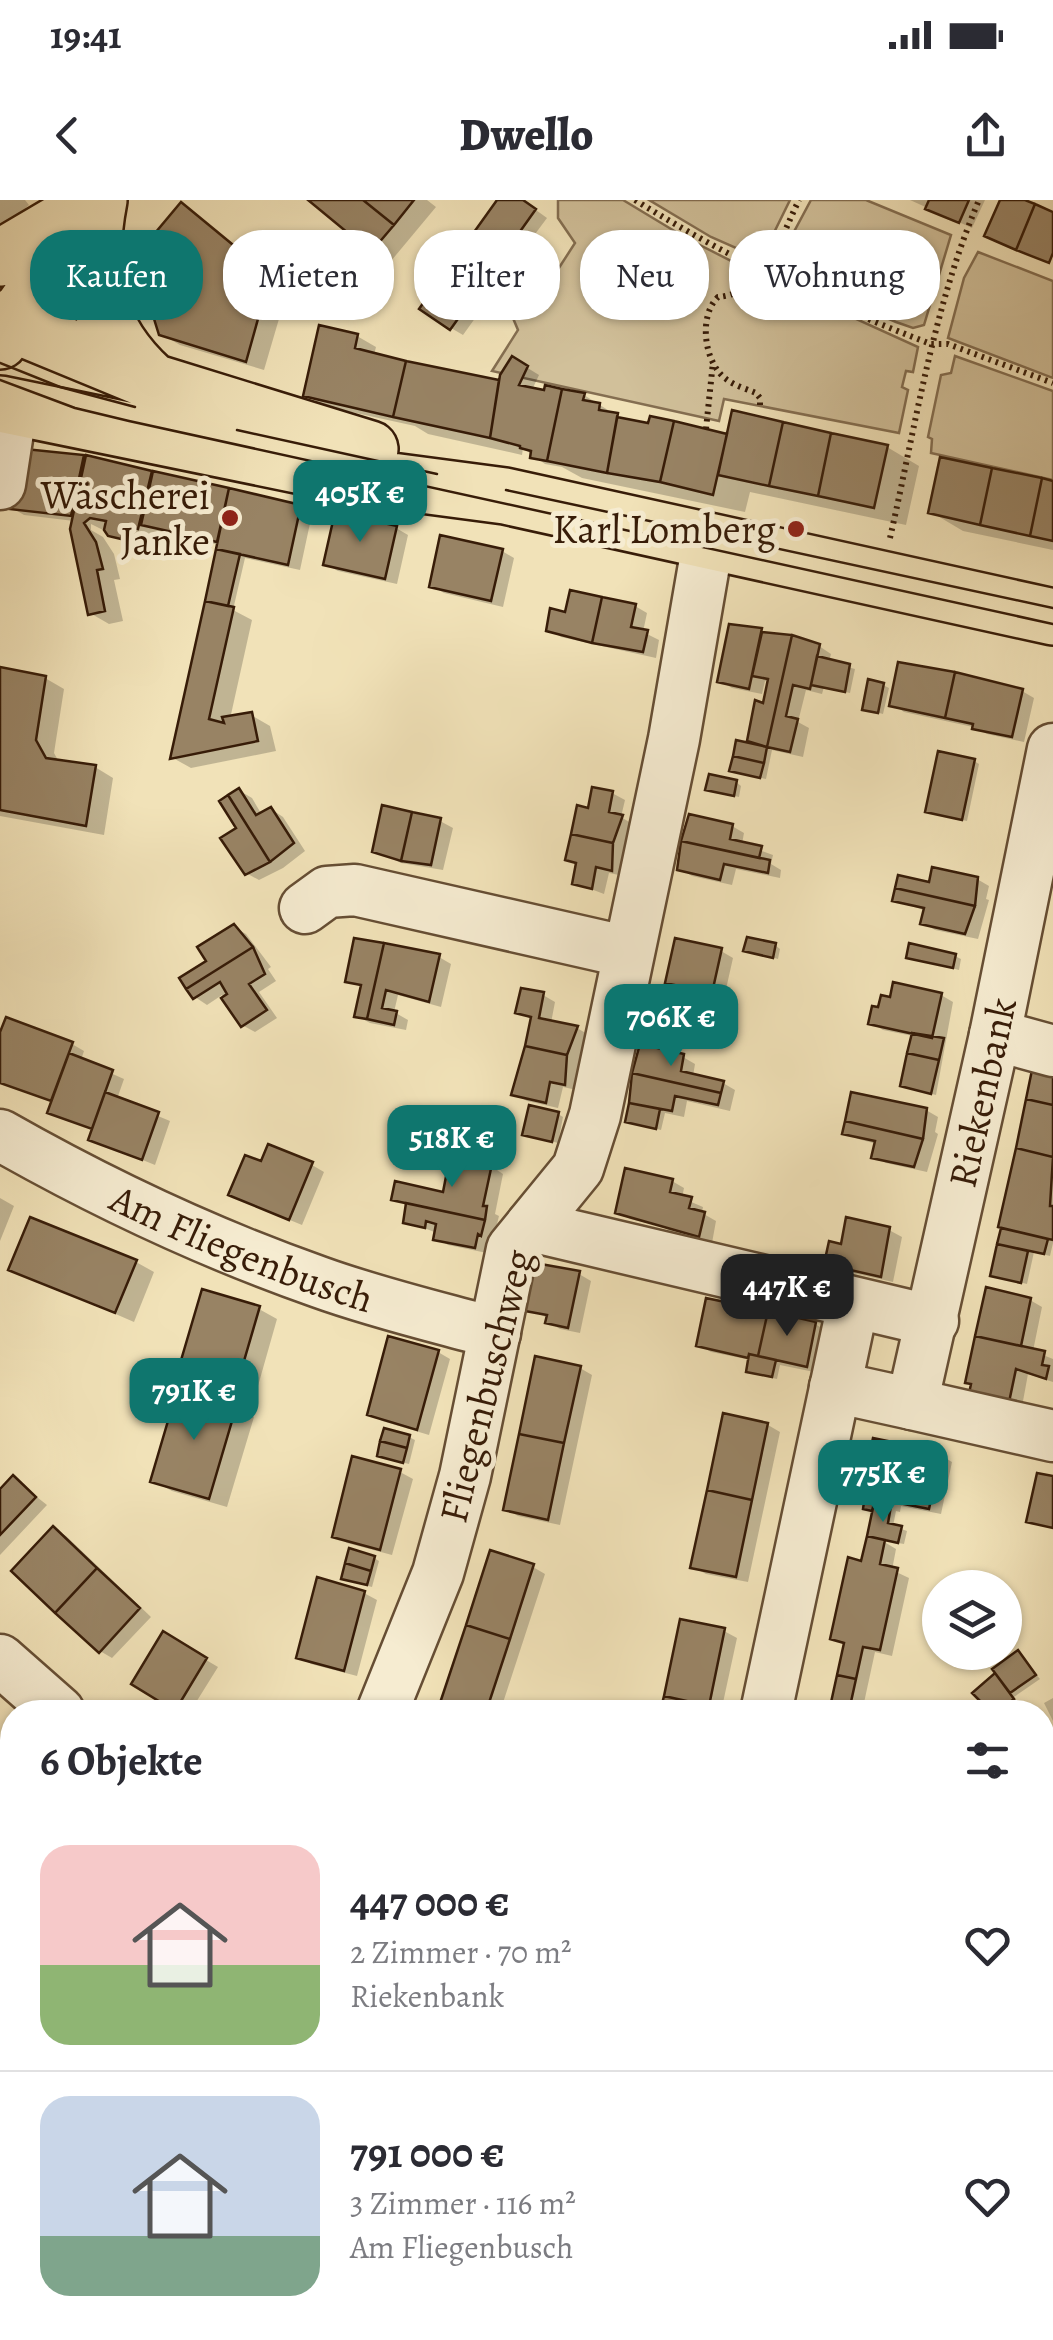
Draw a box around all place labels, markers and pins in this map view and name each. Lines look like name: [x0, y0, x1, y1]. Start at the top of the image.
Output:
pin: 405K €: [279, 460, 441, 545]
place label: Wäscherei Janke: [40, 468, 210, 569]
place label: Karl Lomberg: [553, 502, 776, 557]
marker: Wäscherei Janke: [219, 507, 241, 529]
marker: Karl Lomberg: [785, 518, 807, 540]
pin: 706K €: [590, 984, 752, 1069]
pin: 518K €: [371, 1105, 533, 1190]
pin: 447K €: [706, 1254, 868, 1339]
pin: 791K €: [113, 1358, 275, 1443]
pin: 775K €: [802, 1440, 964, 1525]

